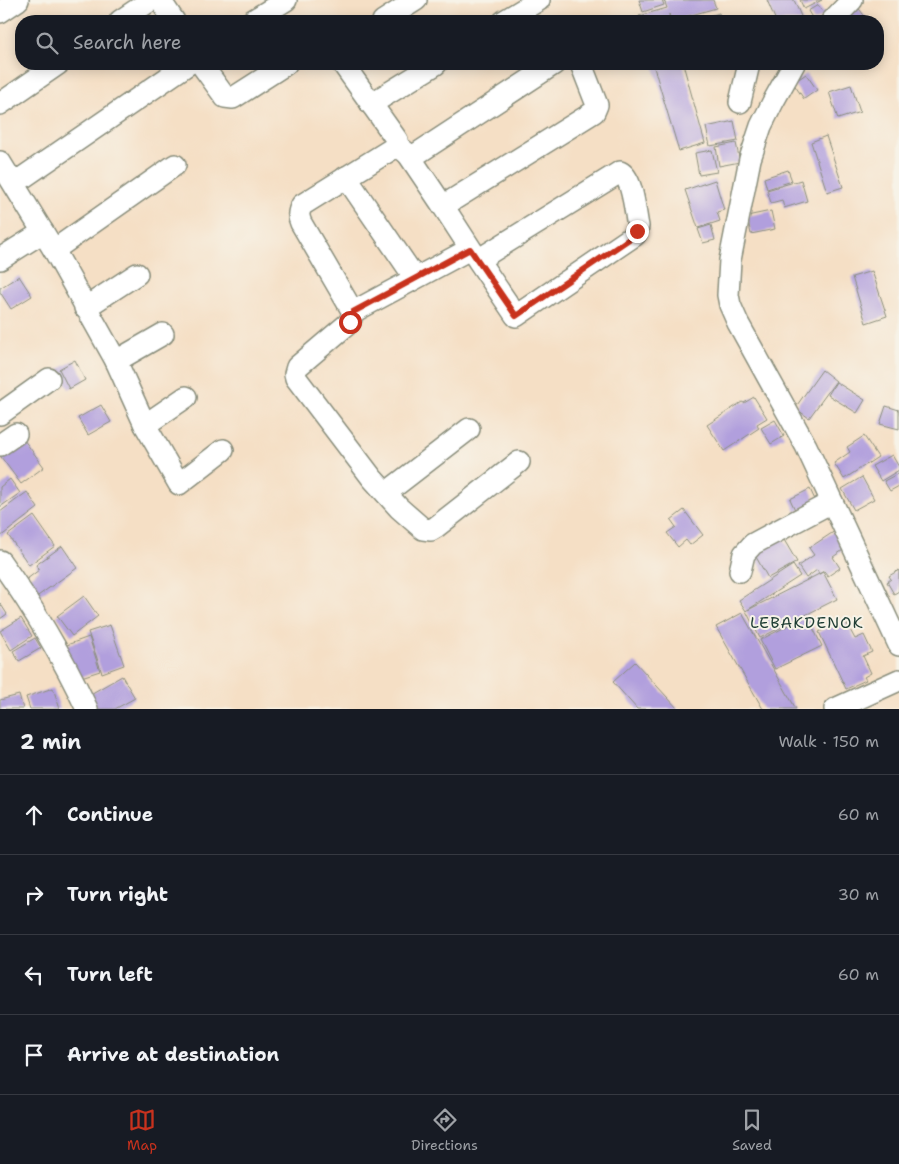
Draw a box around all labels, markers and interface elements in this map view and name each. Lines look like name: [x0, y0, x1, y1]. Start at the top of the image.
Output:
search box: [15, 15, 884, 70]
icon: search: [33, 29, 61, 57]
text: Search here: [73, 30, 182, 55]
route end: [626, 220, 649, 243]
route start: [339, 311, 362, 334]
district label: LEBAKDENOK: [750, 612, 864, 633]
text: 2 min: [20, 728, 81, 756]
text: Walk · 150 m: [778, 731, 879, 752]
icon: ahead: [20, 801, 48, 829]
text: Continue: [67, 802, 153, 827]
text: 60 m: [838, 804, 879, 825]
icon: right: [20, 881, 48, 909]
text: Turn right: [67, 882, 168, 907]
text: 30 m: [838, 884, 879, 905]
icon: left: [20, 961, 48, 989]
text: Turn left: [67, 962, 153, 987]
text: 60 m: [838, 964, 879, 985]
icon: arrive: [20, 1041, 48, 1069]
text: Arrive at destination: [67, 1042, 279, 1067]
tab: Map: [127, 1106, 157, 1154]
tab: Directions: [411, 1106, 478, 1154]
tab: Saved: [732, 1106, 772, 1154]

